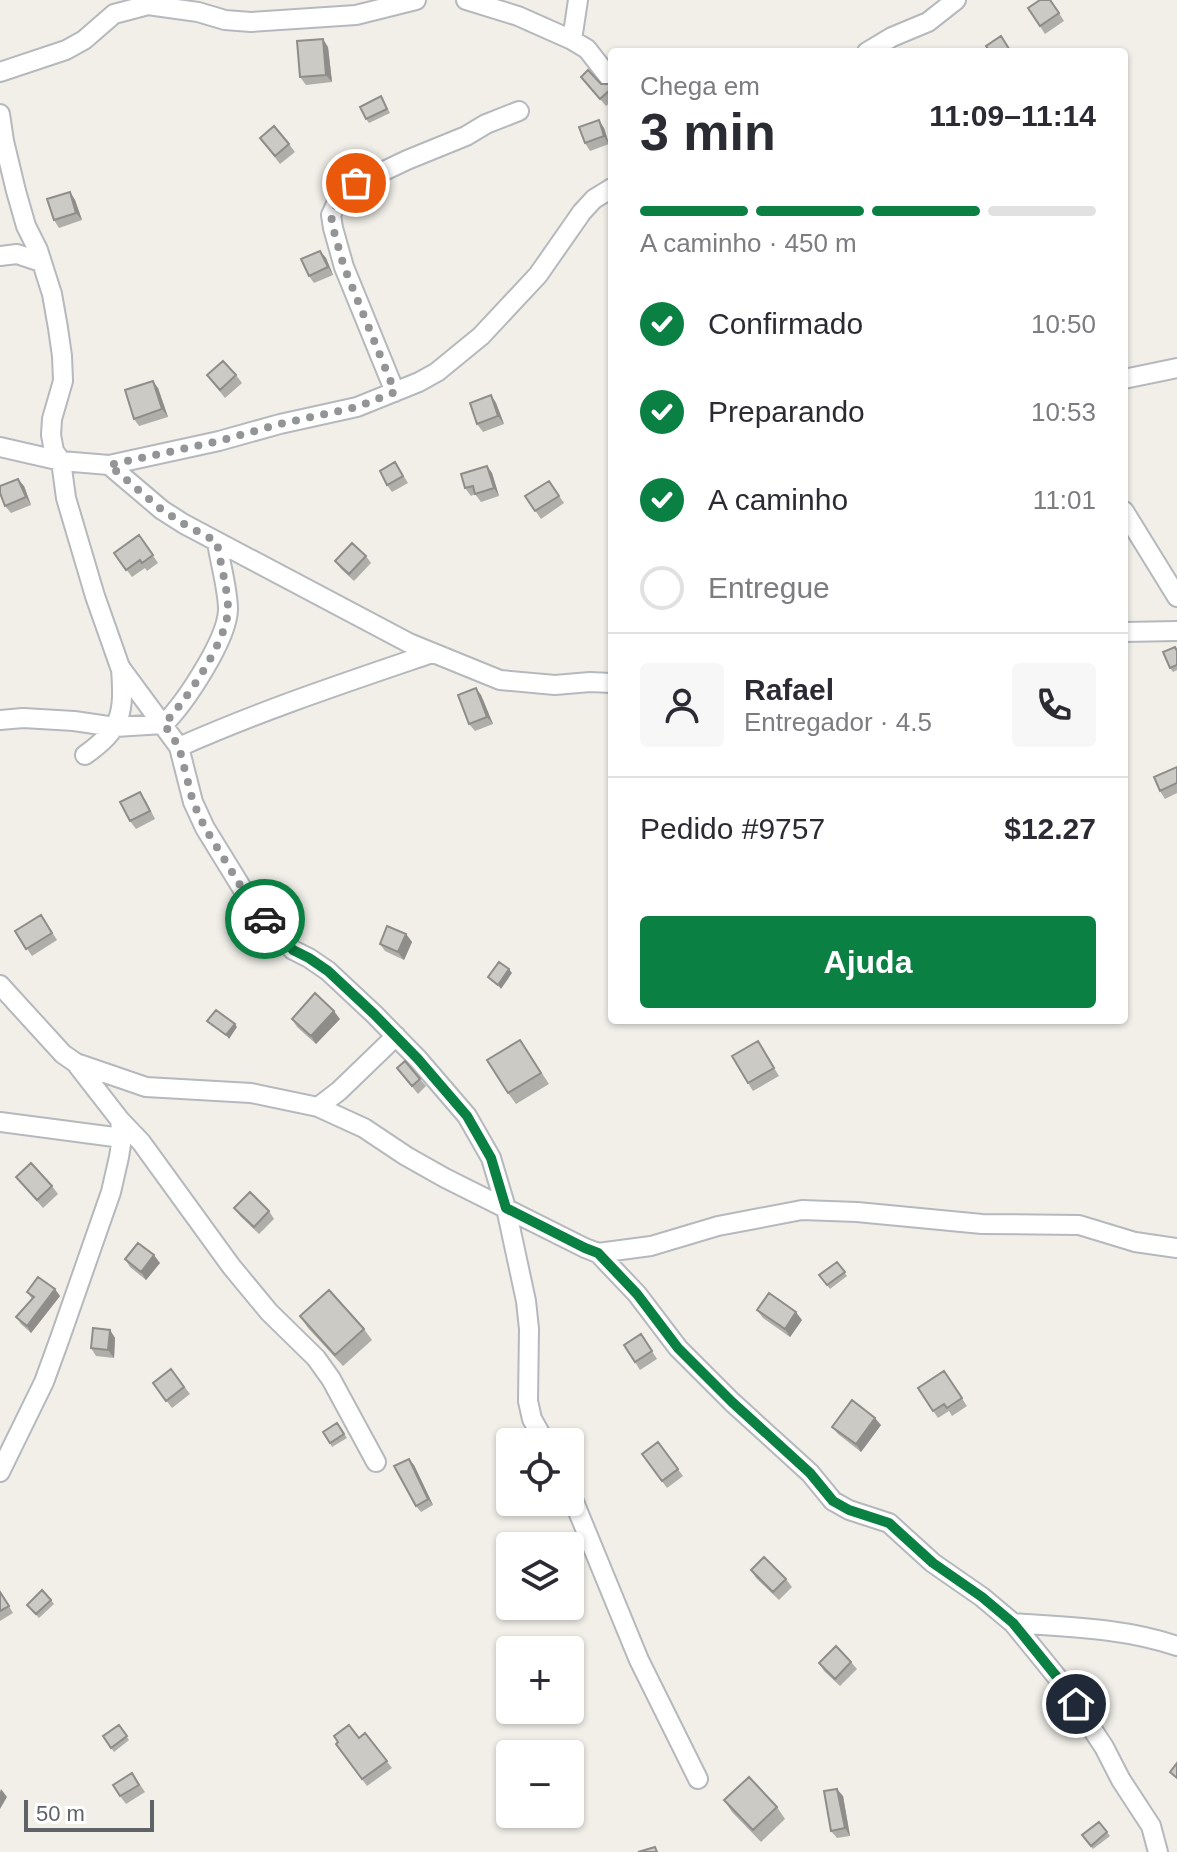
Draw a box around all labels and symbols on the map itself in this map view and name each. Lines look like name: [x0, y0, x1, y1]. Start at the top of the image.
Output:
pin: [322, 149, 390, 217]
courier: [225, 879, 305, 959]
pin: [1042, 1670, 1110, 1738]
scale bar: [24, 1796, 154, 1832]

